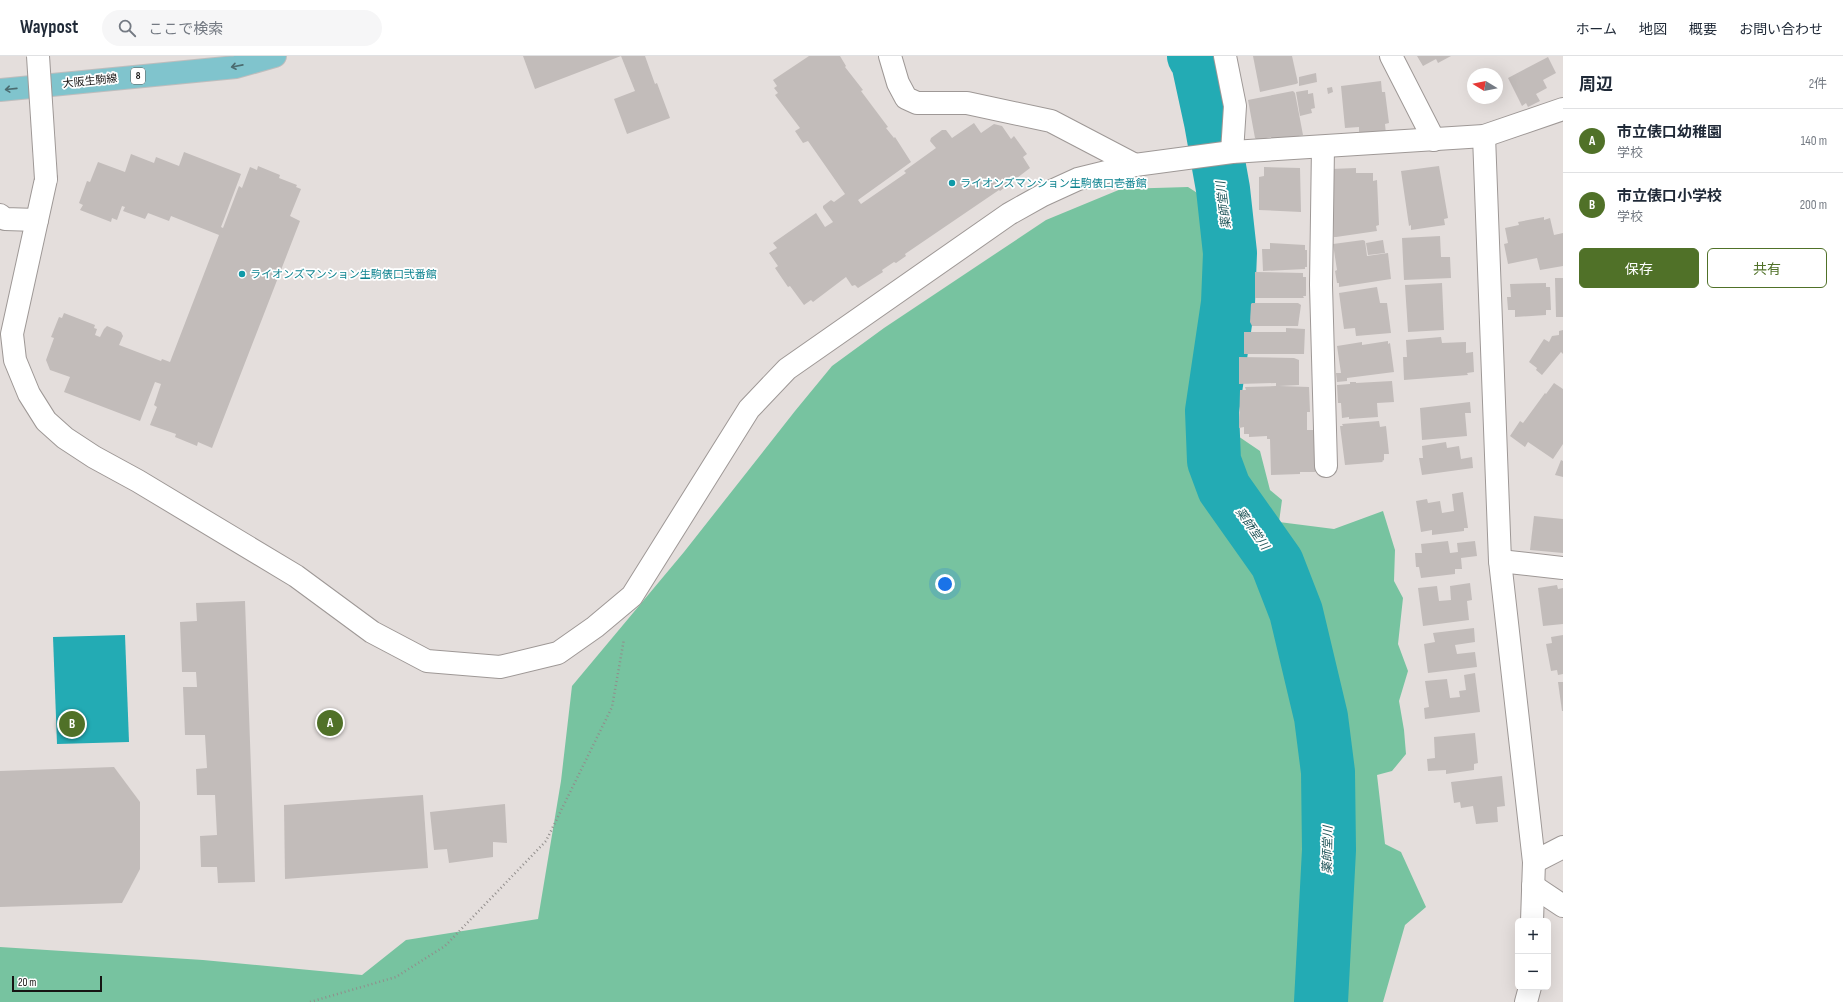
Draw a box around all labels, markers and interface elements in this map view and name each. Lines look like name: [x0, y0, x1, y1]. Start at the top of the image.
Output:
search box: [102, 10, 382, 46]
text: Waypost: [20, 16, 78, 39]
icon: search: [116, 17, 138, 39]
text: ここで検索: [148, 20, 223, 39]
text: ホーム: [1575, 21, 1617, 38]
text: 地図: [1639, 21, 1667, 38]
text: 概要: [1689, 21, 1717, 38]
text: お問い合わせ: [1739, 21, 1823, 38]
one-way arrow: [231, 62, 244, 70]
road number: 8: [131, 68, 145, 84]
north arrow: [1467, 68, 1503, 104]
street label: 大阪生駒線: [62, 72, 118, 90]
text: 周辺: [1579, 75, 1613, 95]
text: 2件: [1809, 76, 1827, 92]
one-way arrow: [5, 85, 18, 93]
text: 市立俵口幼稚園: [1617, 123, 1722, 142]
text: A: [1589, 133, 1595, 149]
text: 140 m: [1801, 133, 1827, 149]
text: 学校: [1617, 145, 1643, 161]
place label: ライオンズマンション生駒俵口壱番館: [960, 177, 1147, 190]
marker: ライオンズマンション生駒俵口壱番館: [947, 178, 957, 188]
water label: 薬師堂川: [1213, 178, 1234, 230]
text: 市立俵口小学校: [1617, 187, 1722, 206]
text: B: [1589, 197, 1595, 213]
text: 200 m: [1800, 197, 1827, 213]
text: 学校: [1617, 209, 1643, 225]
button: 保存: [1579, 248, 1699, 288]
button: 共有: [1707, 248, 1827, 288]
place label: ライオンズマンション生駒俵口弐番館: [250, 268, 437, 281]
marker: ライオンズマンション生駒俵口弐番館: [237, 269, 247, 279]
water label: 薬師堂川: [1232, 505, 1273, 555]
your location: [935, 574, 955, 594]
pin: A: [317, 708, 343, 738]
pin: B: [59, 709, 85, 739]
water label: 薬師堂川: [1320, 824, 1336, 874]
map controls: [1515, 918, 1551, 990]
button: +: [1515, 918, 1551, 954]
button: −: [1515, 954, 1551, 990]
scale bar: [12, 974, 102, 993]
text: 20 m: [18, 976, 36, 989]

